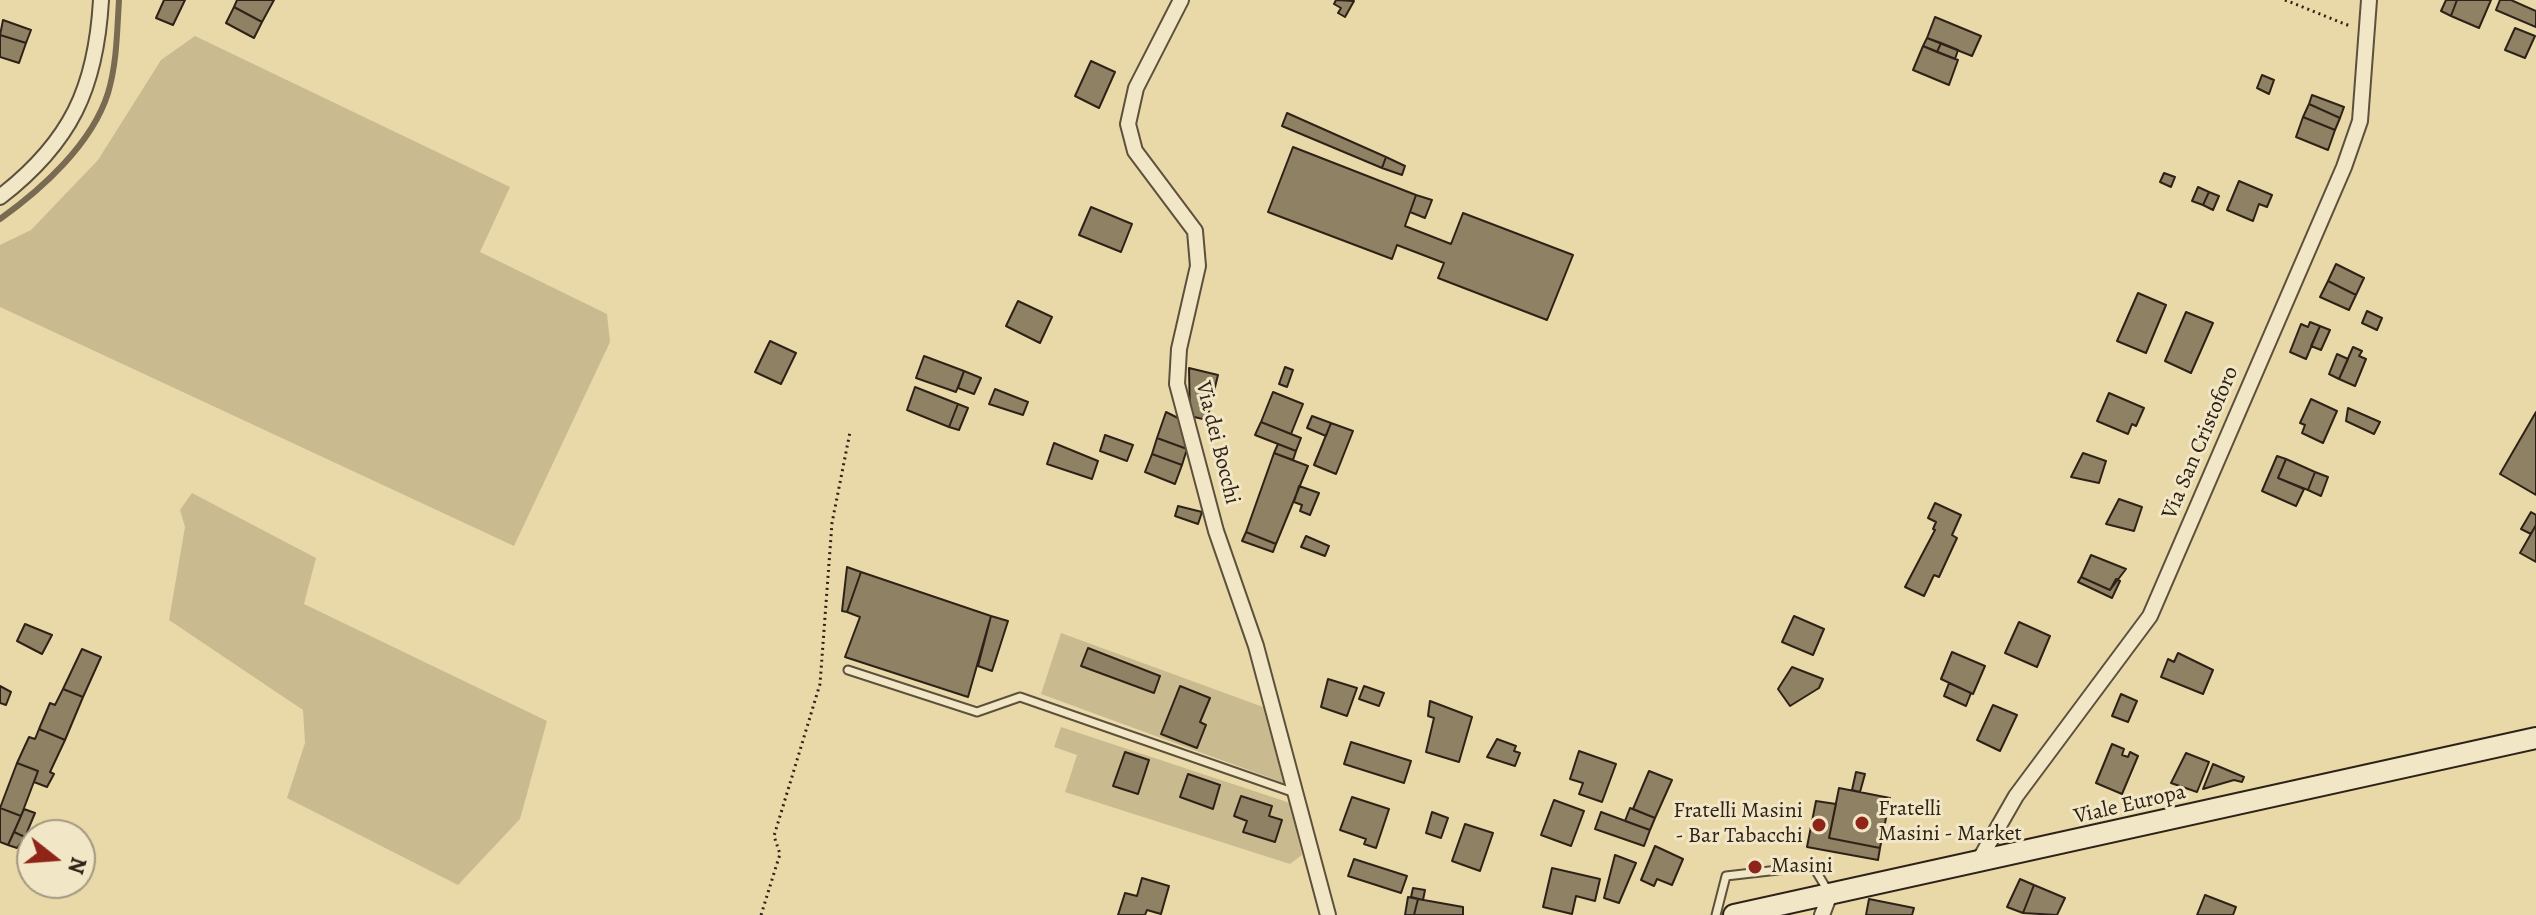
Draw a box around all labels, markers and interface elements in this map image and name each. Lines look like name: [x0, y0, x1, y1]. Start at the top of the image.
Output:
street label: Via San Cristoforo: [2157, 363, 2245, 523]
street label: Via dei Bocchi: [1189, 379, 1245, 507]
street label: Viale Europa: [2071, 779, 2189, 831]
place label: Fratelli Masini - Market: [1878, 797, 2022, 848]
place label: Fratelli Masini - Bar Tabacchi: [1673, 799, 1803, 850]
marker: Fratelli Masini - Market: [1853, 814, 1871, 832]
marker: Fratelli Masini - Bar Tabacchi: [1810, 816, 1828, 834]
north arrow: [16, 819, 96, 899]
text: N: [60, 853, 94, 877]
place label: Masini: [1771, 854, 1833, 880]
marker: Masini: [1746, 858, 1764, 876]

